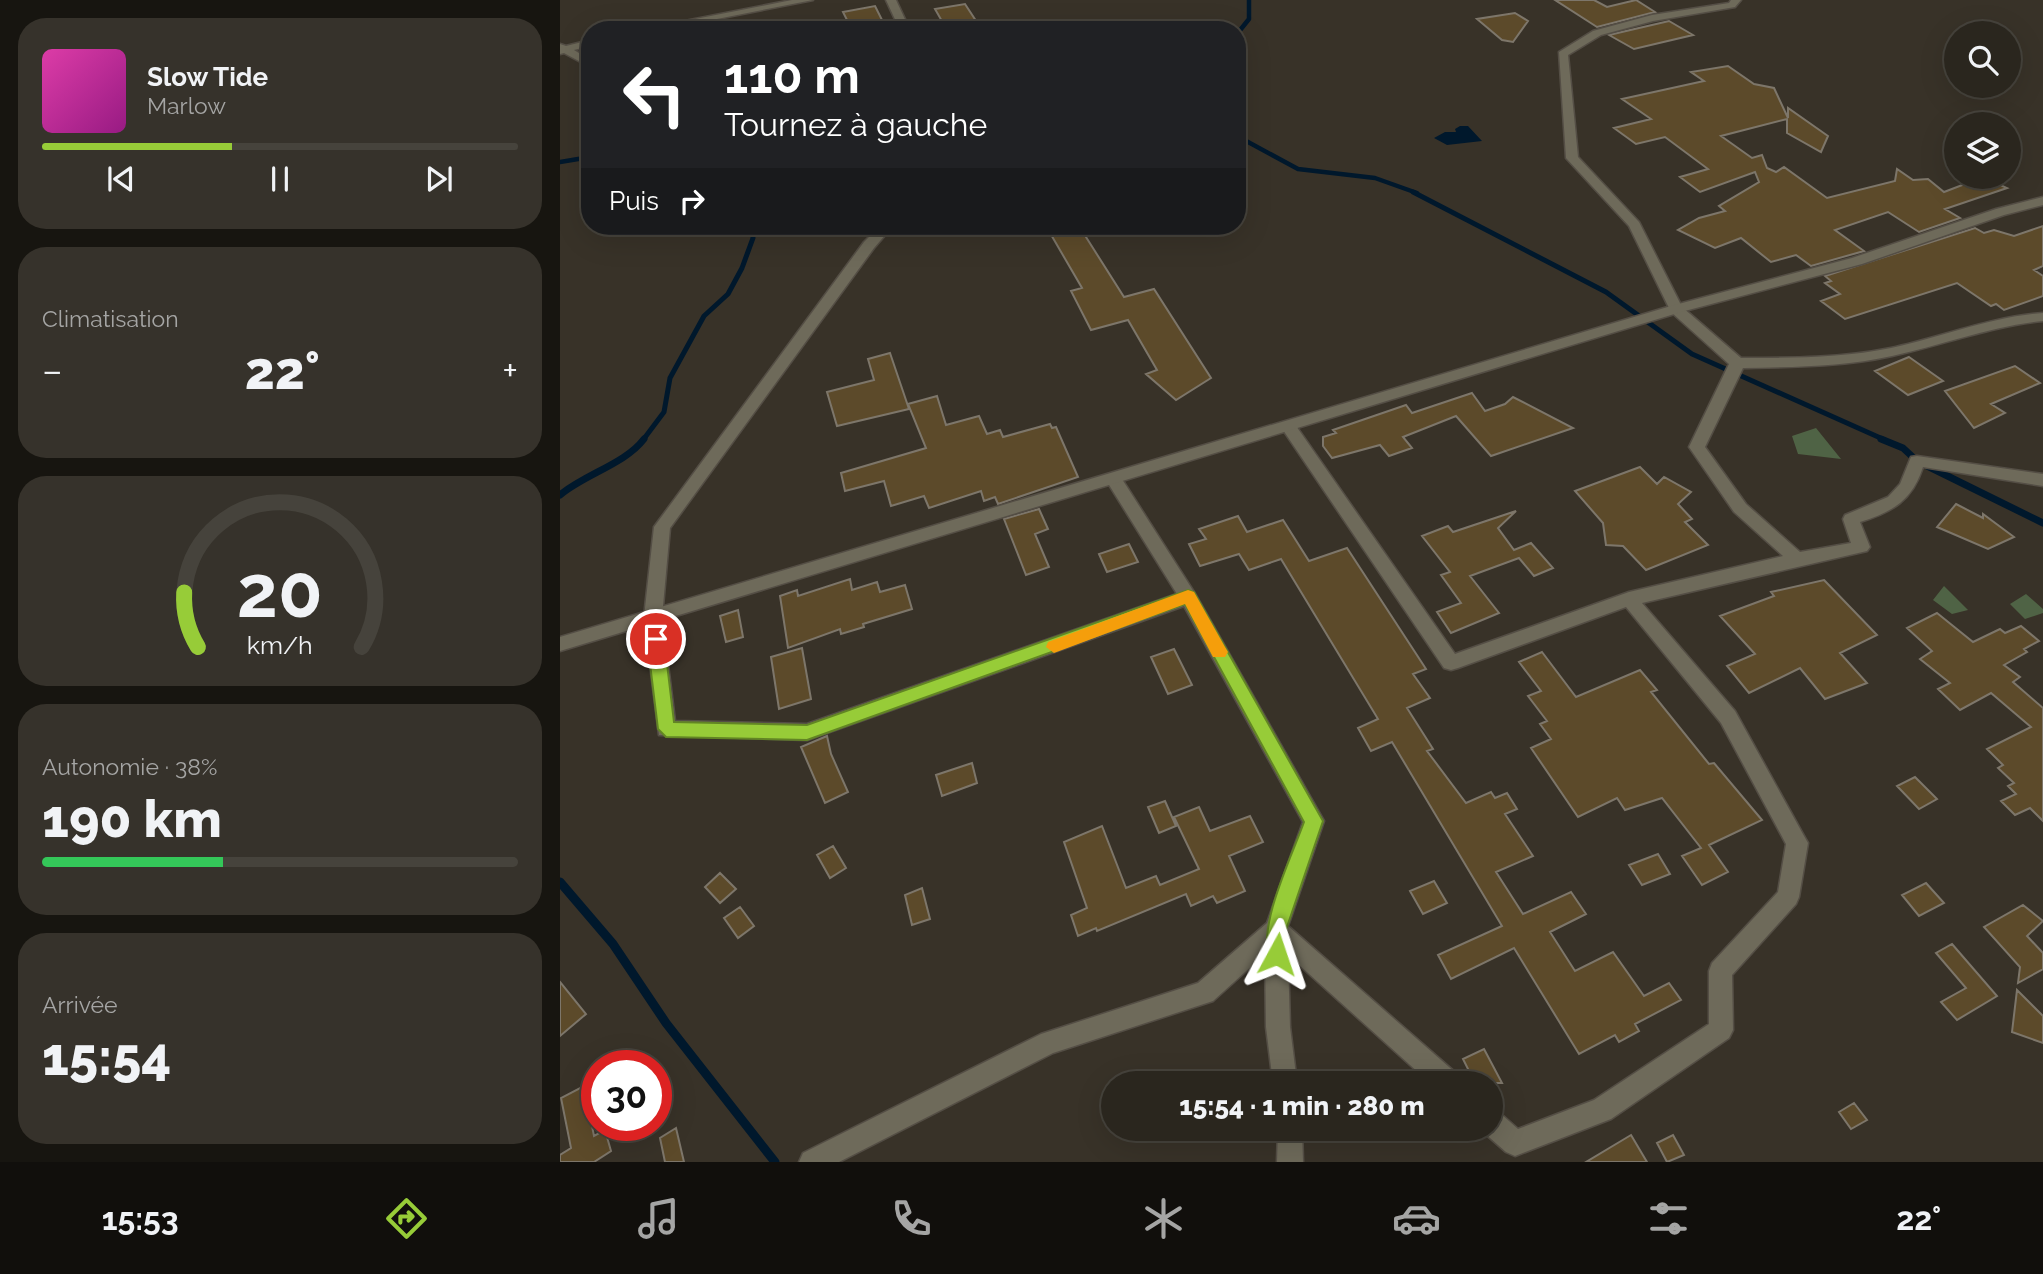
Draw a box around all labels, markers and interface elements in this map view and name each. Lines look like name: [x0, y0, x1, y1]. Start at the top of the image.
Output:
map controls: [1944, 21, 2021, 189]
button: search: [1944, 21, 2021, 98]
text: 110 m: [724, 47, 860, 104]
icon: left: [609, 49, 700, 140]
text: Slow Tide: [147, 62, 268, 92]
text: Marlow: [147, 92, 226, 119]
text: Tournez à gauche: [724, 106, 987, 143]
button: layers: [1944, 112, 2021, 189]
icon: previous: [102, 160, 140, 198]
icon: pause: [261, 160, 299, 198]
icon: next: [420, 160, 458, 198]
icon: right: [673, 182, 711, 220]
text: Puis: [609, 186, 659, 216]
text: Climatisation: [42, 305, 179, 332]
text: 22°: [245, 340, 320, 401]
text: −: [42, 348, 62, 393]
text: +: [502, 348, 518, 393]
text: 20: [237, 549, 323, 634]
pin: [626, 609, 686, 669]
icon: arrive: [637, 620, 675, 658]
text: km/h: [247, 630, 313, 660]
text: Autonomie · 38%: [42, 753, 217, 780]
text: 190 km: [42, 788, 222, 849]
position arrow: [1240, 917, 1314, 991]
text: Arrivée: [42, 991, 118, 1018]
text: 15:54: [42, 1026, 171, 1087]
speed limit sign: 30: [581, 1050, 672, 1141]
text: 15:54 · 1 min · 280 m: [1179, 1091, 1425, 1121]
icon: directions: [382, 1194, 431, 1243]
icon: music: [634, 1194, 683, 1243]
icon: phone: [887, 1194, 936, 1243]
icon: climate: [1139, 1194, 1188, 1243]
icon: car: [1392, 1194, 1441, 1243]
icon: filters: [1644, 1194, 1693, 1243]
text: 15:53: [102, 1200, 179, 1237]
text: 22°: [1896, 1200, 1941, 1237]

